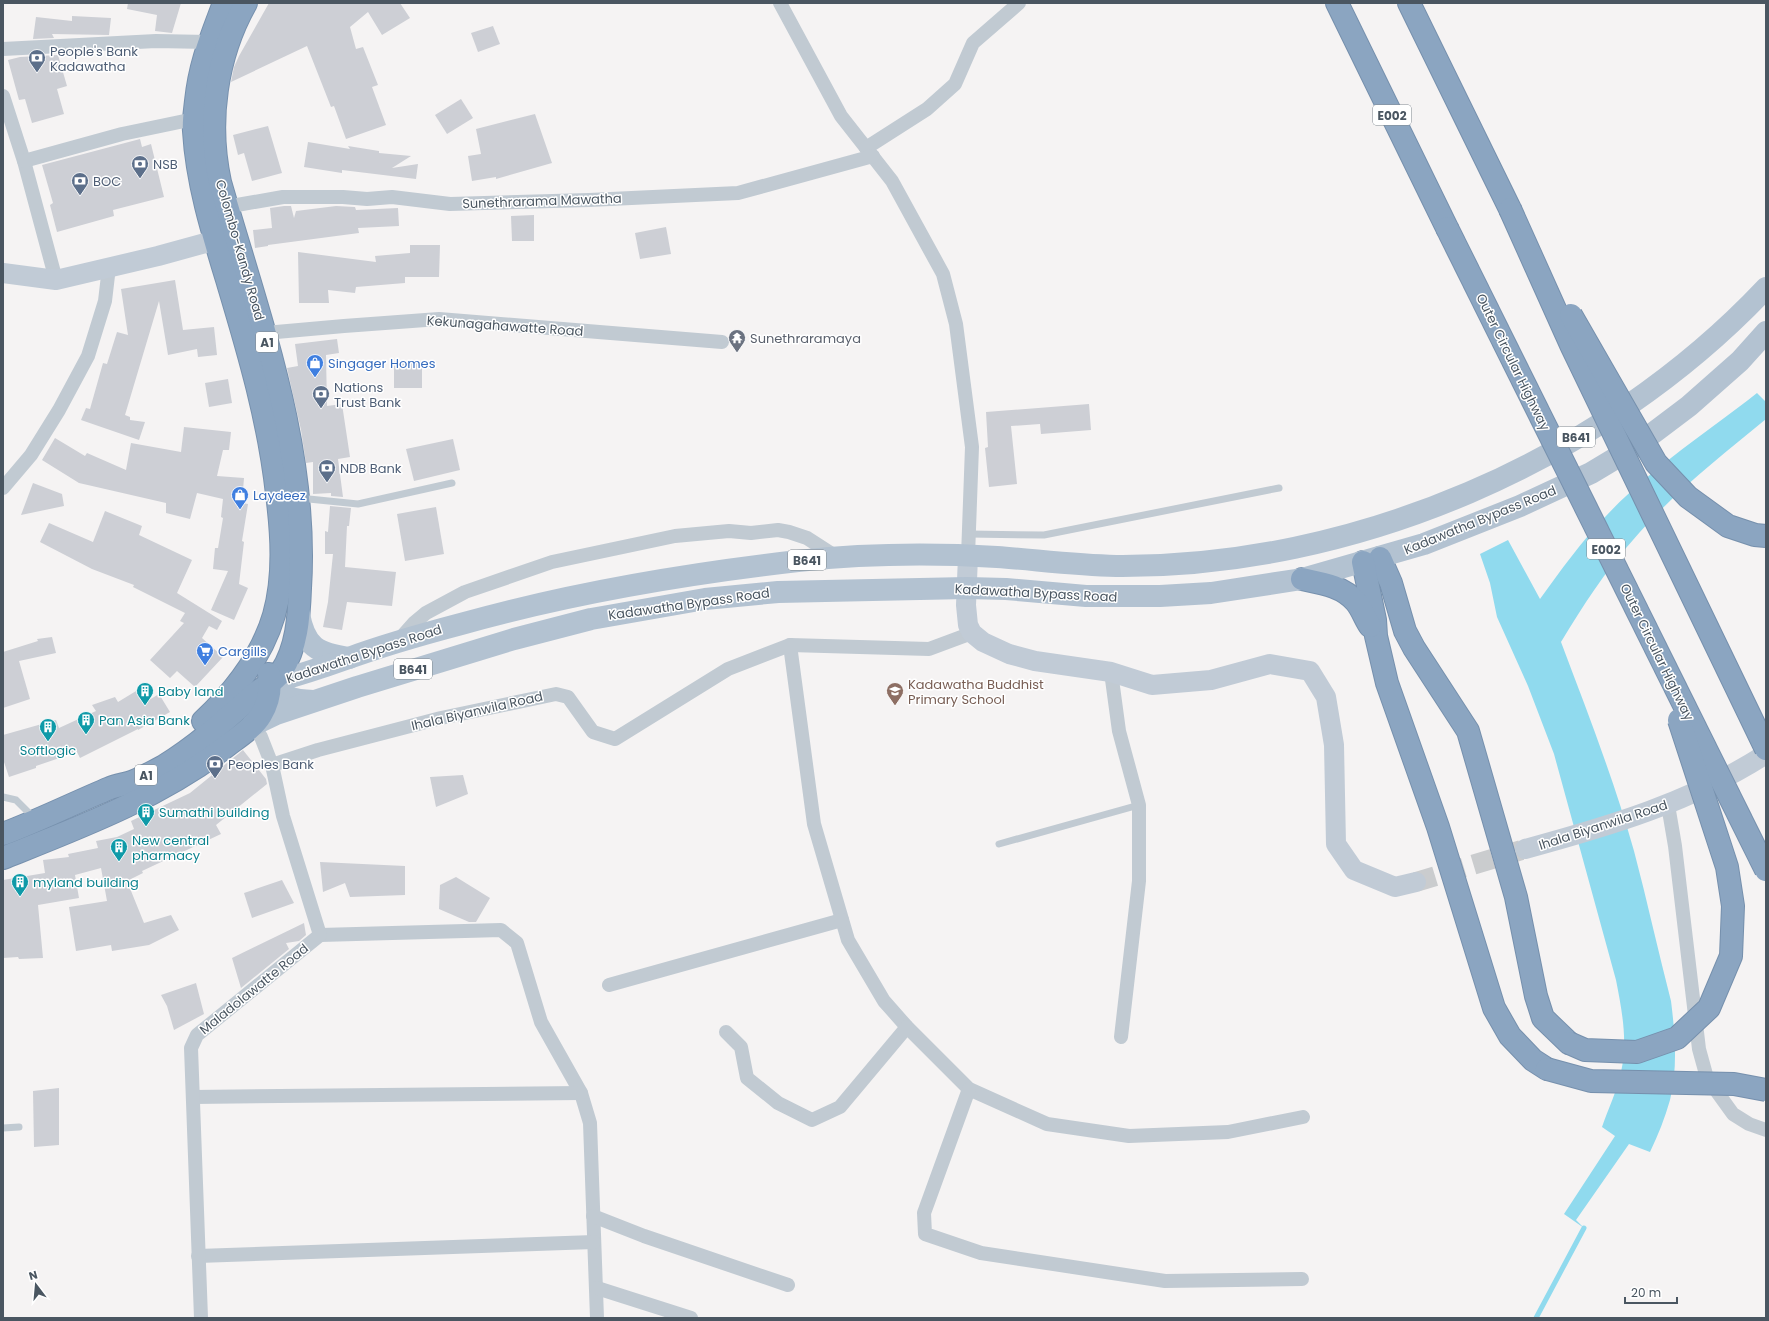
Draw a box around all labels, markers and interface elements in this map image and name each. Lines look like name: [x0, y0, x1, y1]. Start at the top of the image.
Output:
place label: People's Bank Kadawatha: [50, 42, 138, 76]
bank icon: People's Bank Kadawatha: [27, 48, 47, 73]
road number: E002: [1373, 105, 1411, 125]
bank icon: NSB: [130, 154, 150, 179]
place label: NSB: [153, 155, 178, 174]
bank icon: BOC: [70, 171, 90, 196]
place label: BOC: [93, 172, 121, 191]
street label: Colombo-Kandy Road: [211, 177, 269, 323]
street label: Sunethrarama Mawatha: [462, 189, 622, 213]
street label: Outer Circular Highway: [1472, 290, 1555, 434]
street label: Kekunagahawatte Road: [426, 311, 584, 341]
temple icon: Sunethraramaya: [727, 328, 747, 353]
place label: Sunethraramaya: [750, 329, 861, 348]
road number: A1: [256, 332, 278, 352]
shop icon: Singager Homes: [305, 353, 325, 378]
place label: Singager Homes: [328, 354, 436, 373]
place label: Nations Trust Bank: [334, 378, 401, 412]
bank icon: Nations Trust Bank: [311, 384, 331, 409]
road number: B641: [1557, 427, 1595, 447]
bank icon: NDB Bank: [317, 458, 337, 483]
place label: NDB Bank: [340, 459, 402, 478]
street label: Kadawatha Bypass Road: [1401, 481, 1559, 559]
shop icon: Laydeez: [230, 485, 250, 510]
place label: Laydeez: [253, 486, 306, 505]
road number: E002: [1587, 539, 1625, 559]
road number: B641: [788, 550, 826, 570]
street label: Kadawatha Bypass Road: [954, 579, 1118, 607]
street label: Outer Circular Highway: [1616, 580, 1699, 724]
street label: Kadawatha Bypass Road: [607, 583, 771, 625]
street label: Kadawatha Bypass Road: [284, 620, 444, 688]
supermarket icon: Cargills: [195, 641, 215, 666]
place label: Cargills: [218, 642, 267, 661]
road number: B641: [394, 659, 432, 679]
place label: Kadawatha Buddhist Primary School: [908, 675, 1044, 709]
building icon: Baby land: [135, 681, 155, 706]
school or university icon: Kadawatha Buddhist Primary School: [885, 681, 905, 706]
place label: Baby land: [158, 682, 223, 701]
street label: Ihala Biyanwila Road: [409, 687, 545, 735]
building icon: Pan Asia Bank: [76, 710, 96, 735]
place label: Pan Asia Bank: [99, 711, 190, 730]
building icon: Softlogic: [38, 717, 58, 742]
place label: Softlogic: [20, 741, 76, 760]
bank icon: Peoples Bank: [205, 754, 225, 779]
place label: Peoples Bank: [228, 755, 314, 774]
road number: A1: [135, 765, 157, 785]
street label: Ihala Biyanwila Road: [1536, 795, 1670, 855]
building icon: Sumathi building: [136, 802, 156, 827]
place label: Sumathi building: [159, 803, 269, 822]
place label: New central pharmacy: [132, 831, 209, 865]
building icon: New central pharmacy: [109, 837, 129, 862]
building icon: myland building: [10, 872, 30, 897]
place label: myland building: [33, 873, 139, 892]
street label: Maladolawatte Road: [195, 939, 313, 1039]
north arrow: [16, 1265, 56, 1305]
text: N: [27, 1267, 39, 1284]
scale bar: [1625, 1279, 1677, 1305]
text: 20 m: [1631, 1284, 1661, 1301]

